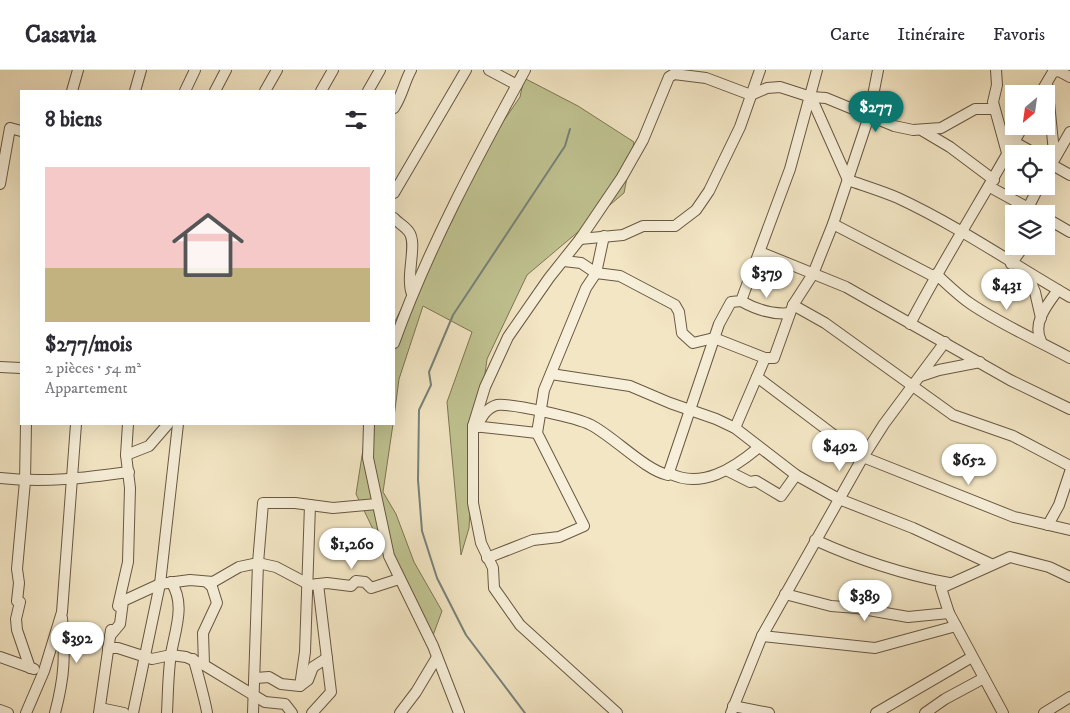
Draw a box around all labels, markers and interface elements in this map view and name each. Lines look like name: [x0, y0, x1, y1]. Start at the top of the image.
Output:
text: Casavia: [25, 20, 96, 50]
text: Carte: [830, 24, 870, 46]
text: Itinéraire: [898, 24, 965, 46]
text: Favoris: [993, 24, 1045, 46]
north arrow: [1005, 85, 1055, 135]
map controls: [1005, 85, 1055, 255]
pin: $277: [846, 90, 906, 133]
text: $277: [859, 97, 893, 117]
icon: filters: [342, 106, 370, 134]
text: 8 biens: [45, 107, 102, 133]
button: locate: [1005, 145, 1055, 195]
icon: home: [163, 200, 253, 290]
button: layers: [1005, 205, 1055, 255]
pin: $379: [737, 256, 797, 299]
text: $379: [751, 263, 783, 283]
pin: $431: [977, 268, 1037, 311]
text: $431: [992, 275, 1022, 295]
text: $277/mois: [45, 332, 132, 358]
text: 2 pièces · 54 m²: [45, 358, 141, 378]
text: Appartement: [45, 378, 128, 398]
pin: $492: [810, 430, 870, 472]
text: $492: [823, 436, 857, 456]
pin: $652: [939, 444, 999, 486]
text: $652: [953, 450, 985, 470]
pin: $1,260: [311, 528, 393, 570]
text: $1,260: [330, 534, 374, 554]
pin: $389: [835, 580, 895, 622]
text: $389: [850, 586, 880, 606]
pin: $392: [47, 622, 107, 664]
text: $392: [62, 628, 92, 648]

